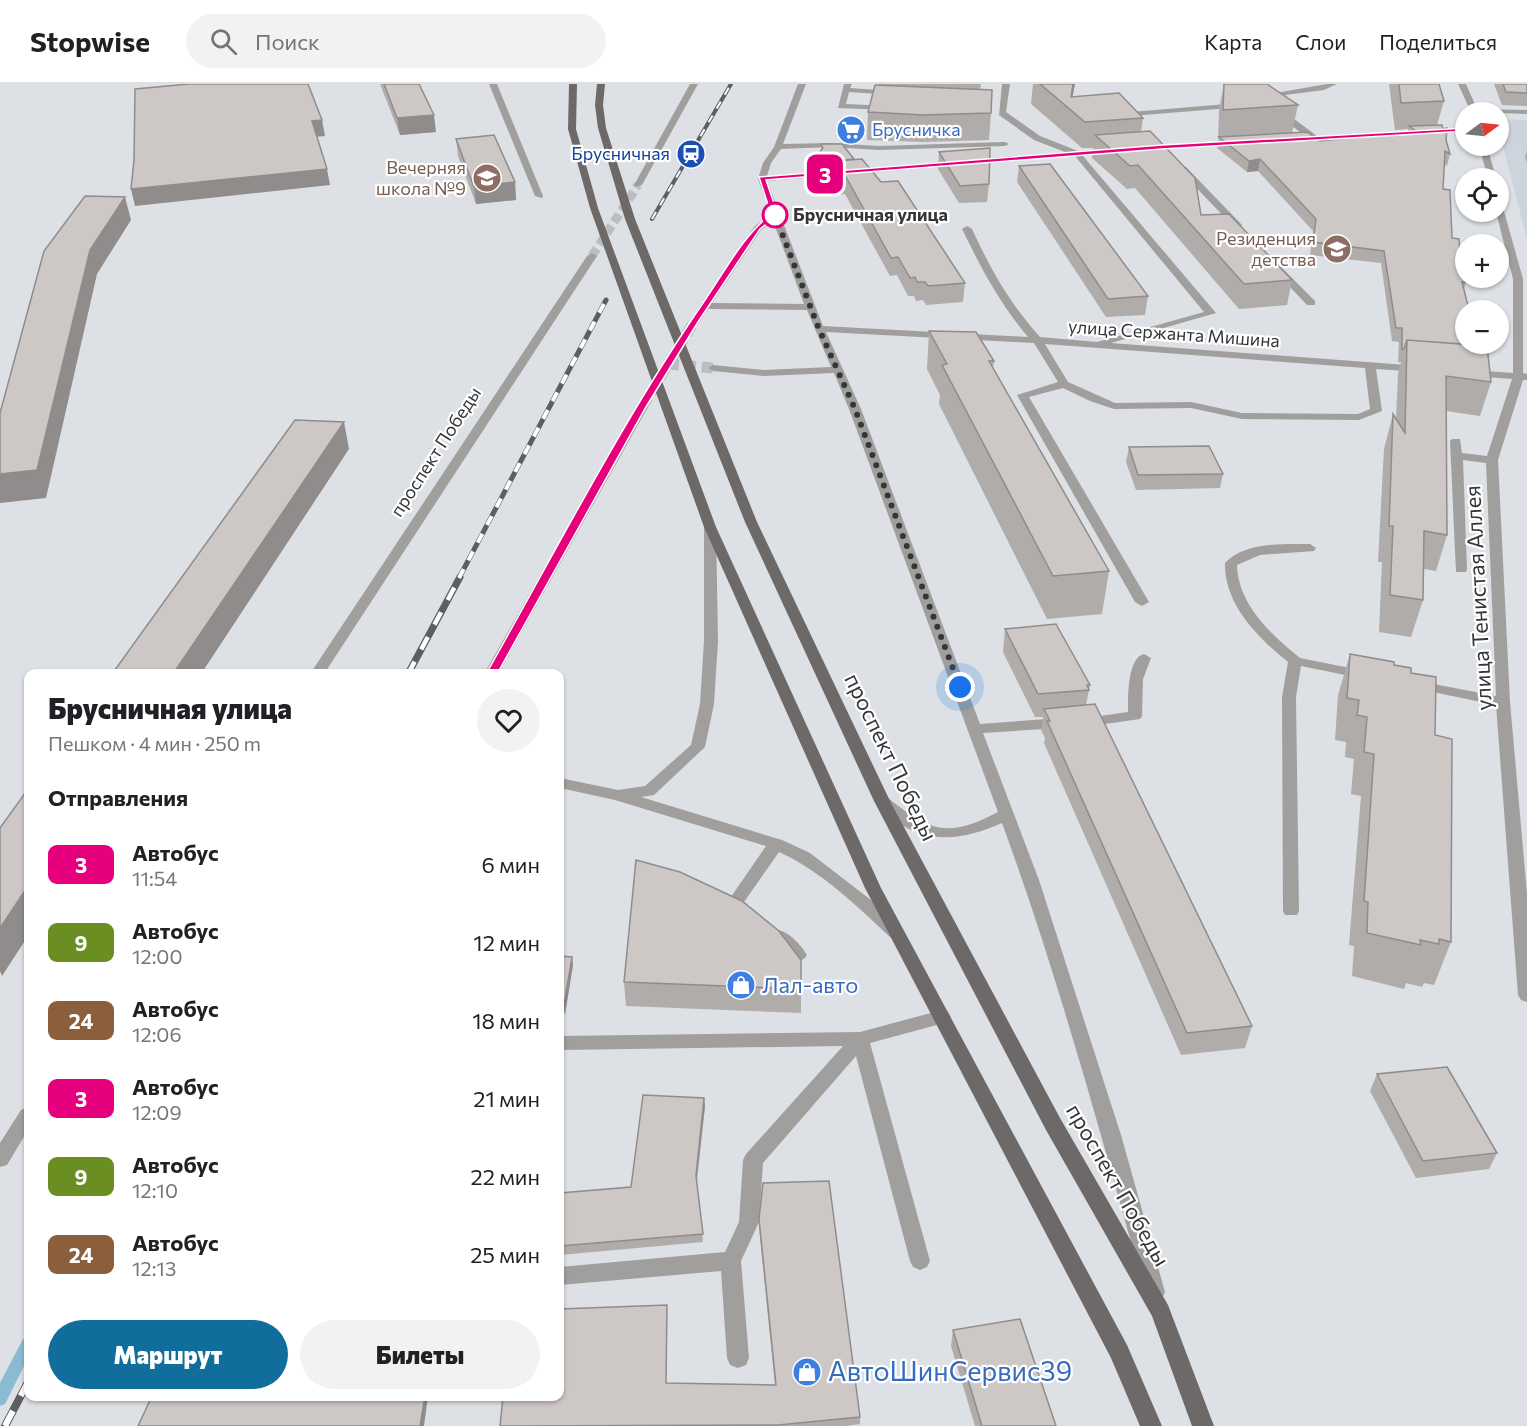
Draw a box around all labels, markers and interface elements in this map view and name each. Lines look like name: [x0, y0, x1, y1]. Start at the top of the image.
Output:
search box: [186, 14, 606, 68]
text: Stopwise: [30, 24, 150, 58]
icon: search: [207, 25, 240, 58]
text: Поиск: [255, 28, 320, 55]
text: Карта: [1204, 29, 1262, 54]
text: Слои: [1295, 29, 1346, 54]
text: Поделиться: [1379, 29, 1497, 54]
north arrow: [1455, 102, 1509, 156]
map controls: [1455, 102, 1509, 354]
supermarket icon: Брусничка: [835, 114, 867, 146]
place label: Брусничка: [872, 118, 961, 140]
station icon: Брусничная: [675, 138, 707, 170]
place label: Брусничная: [571, 142, 670, 164]
line badge: 3: [806, 154, 844, 194]
place label: Вечерняя школа №9: [376, 156, 466, 199]
school or university icon: Вечерняя школа №9: [471, 162, 503, 194]
text: 3: [819, 162, 831, 187]
button: locate: [1455, 168, 1509, 222]
marker: Брусничная улица: [762, 202, 788, 228]
place label: Брусничная улица: [793, 203, 948, 225]
place label: Резиденция детства: [1216, 227, 1316, 270]
school or university icon: Резиденция детства: [1321, 233, 1353, 265]
button: +: [1455, 234, 1509, 288]
button: −: [1455, 300, 1509, 354]
street label: улица Сержанта Мишина: [1067, 315, 1281, 351]
street label: проспект Победы: [385, 383, 485, 520]
street label: улица Тенистая Аллея: [1458, 485, 1497, 711]
street label: проспект Победы: [839, 669, 944, 845]
your location: [945, 672, 975, 702]
button: heart: [477, 689, 540, 752]
text: Брусничная улица: [48, 691, 292, 725]
text: Пешком · 4 мин · 250 m: [48, 731, 261, 755]
text: Отправления: [48, 784, 188, 811]
text: Автобус: [132, 839, 219, 866]
text: 6 мин: [482, 851, 540, 878]
text: 3: [75, 852, 87, 877]
text: 11:54: [132, 866, 177, 890]
text: Автобус: [132, 917, 219, 944]
text: 12 мин: [473, 929, 540, 956]
text: 9: [75, 930, 87, 955]
text: 12:00: [132, 944, 182, 968]
shop icon: Лал-авто: [725, 969, 757, 1001]
place label: Лал-авто: [762, 971, 858, 998]
text: Автобус: [132, 995, 219, 1022]
text: 18 мин: [472, 1007, 540, 1034]
text: 24: [69, 1008, 93, 1033]
text: 12:06: [132, 1022, 182, 1046]
text: Автобус: [132, 1073, 219, 1100]
text: 21 мин: [473, 1085, 540, 1112]
text: 3: [75, 1086, 87, 1111]
street label: проспект Победы: [1061, 1099, 1176, 1271]
text: 12:09: [132, 1100, 182, 1124]
text: Автобус: [132, 1151, 219, 1178]
text: 22 мин: [471, 1163, 540, 1190]
text: 9: [75, 1164, 87, 1189]
text: 12:10: [132, 1178, 178, 1202]
text: Автобус: [132, 1229, 219, 1256]
text: 25 мин: [470, 1241, 540, 1268]
text: 24: [69, 1242, 93, 1267]
text: 12:13: [132, 1256, 176, 1280]
button: Маршрут: [48, 1320, 288, 1389]
button: Билеты: [300, 1320, 540, 1389]
place label: АвтоШинСервис39: [828, 1354, 1072, 1387]
shop icon: АвтоШинСервис39: [791, 1356, 823, 1388]

